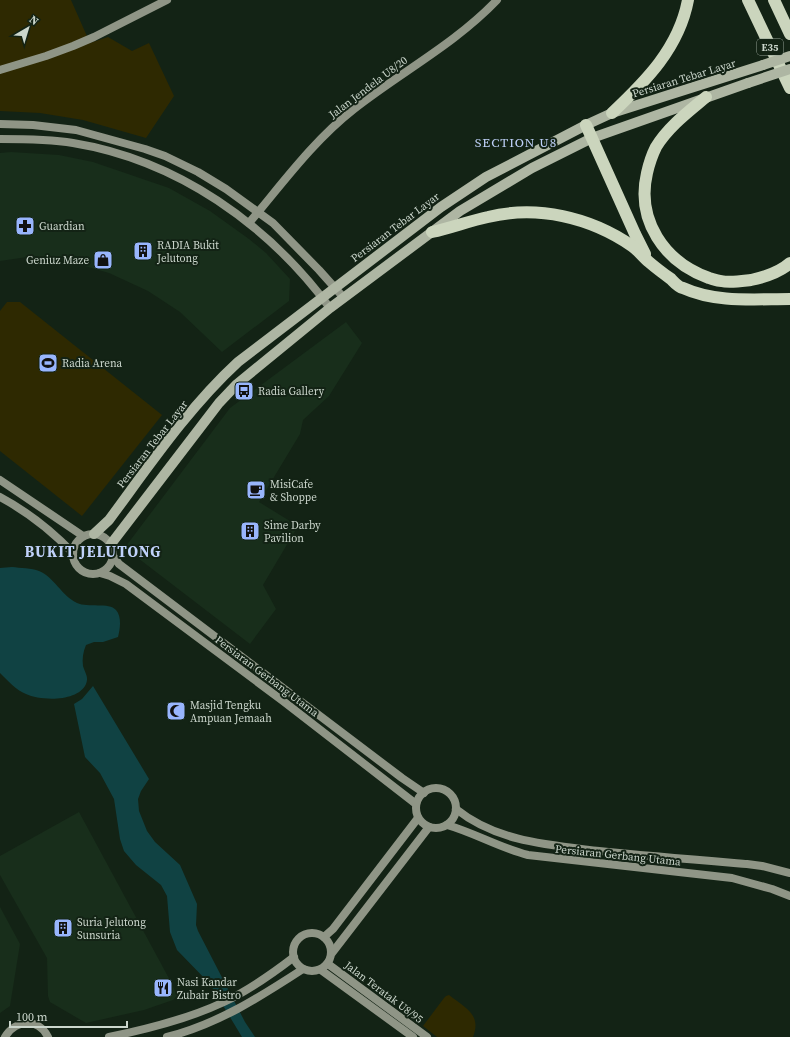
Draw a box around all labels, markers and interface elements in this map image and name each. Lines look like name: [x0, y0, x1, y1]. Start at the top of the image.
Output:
north arrow: [8, 8, 48, 48]
text: N: [26, 12, 42, 29]
road number: E35: [757, 39, 783, 55]
street label: Jalan Jendela U8/20: [325, 53, 411, 122]
street label: Persiaran Tebar Layar: [631, 56, 738, 101]
district label: SECTION U8: [475, 134, 557, 151]
street label: Persiaran Tebar Layar: [348, 189, 443, 266]
pharmacy icon: Guardian: [14, 215, 36, 237]
place label: Guardian: [39, 219, 85, 234]
place label: RADIA Bukit Jelutong: [156, 238, 219, 266]
building icon: RADIA Bukit Jelutong: [132, 240, 154, 262]
shop icon: Geniuz Maze: [92, 249, 114, 271]
place label: Geniuz Maze: [26, 253, 89, 268]
sports icon: Radia Arena: [37, 352, 59, 374]
place label: Radia Arena: [62, 356, 123, 371]
bus stop icon: Radia Gallery: [233, 380, 255, 402]
place label: Radia Gallery: [258, 384, 324, 399]
street label: Persiaran Tebar Layar: [113, 397, 192, 491]
place label: MisiCafe & Shoppe: [270, 477, 317, 505]
cafe icon: MisiCafe & Shoppe: [245, 479, 267, 501]
place label: Sime Darby Pavilion: [264, 518, 321, 546]
building icon: Sime Darby Pavilion: [239, 520, 261, 542]
district label: BUKIT JELUTONG: [25, 541, 161, 562]
street label: Persiaran Gerbang Utama: [212, 632, 322, 721]
place label: Masjid Tengku Ampuan Jemaah: [190, 698, 272, 726]
mosque icon: Masjid Tengku Ampuan Jemaah: [165, 700, 187, 722]
street label: Persiaran Gerbang Utama: [554, 841, 682, 870]
place label: Suria Jelutong Sunsuria: [77, 915, 146, 943]
building icon: Suria Jelutong Sunsuria: [52, 917, 74, 939]
street label: Jalan Teratak U8/95: [341, 957, 426, 1027]
place label: Nasi Kandar Zubair Bistro: [177, 975, 241, 1003]
restaurant icon: Nasi Kandar Zubair Bistro: [152, 977, 174, 999]
scale bar: [10, 1003, 127, 1029]
text: 100 m: [16, 1009, 48, 1025]

